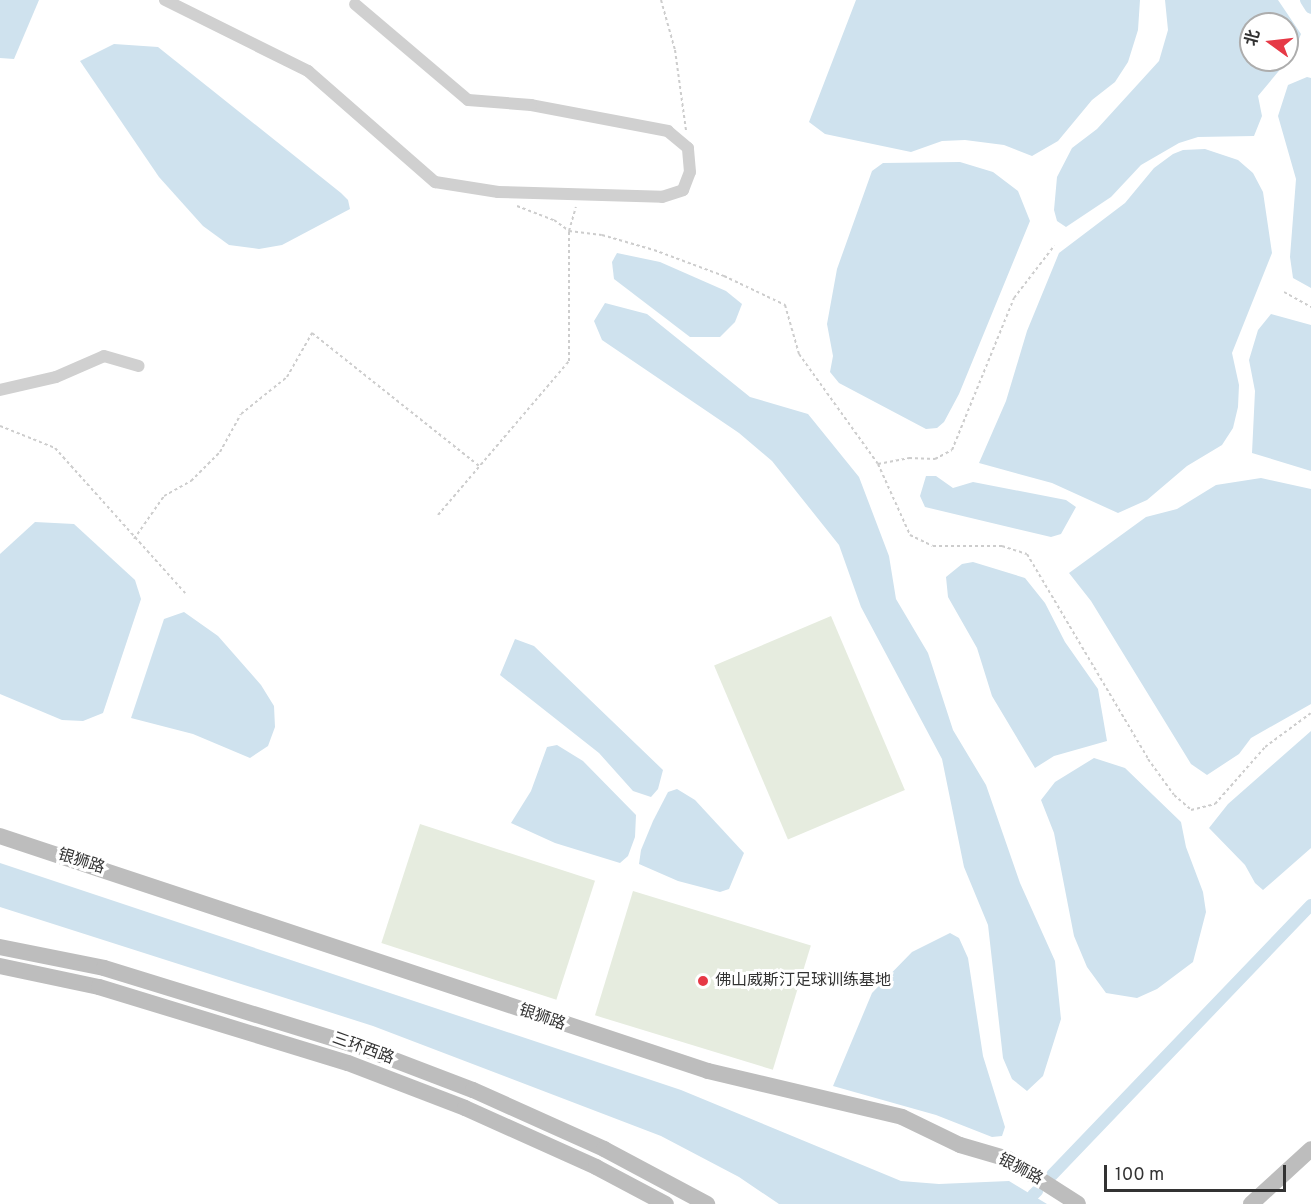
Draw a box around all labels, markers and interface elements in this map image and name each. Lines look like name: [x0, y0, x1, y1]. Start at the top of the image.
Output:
north arrow: [1239, 12, 1299, 72]
text: 北: [1242, 28, 1265, 48]
street label: 银狮路: [55, 845, 107, 879]
place label: 佛山威斯汀足球训练基地: [715, 971, 891, 991]
marker: 佛山威斯汀足球训练基地: [696, 974, 710, 988]
street label: 银狮路: [516, 1001, 568, 1035]
street label: 三环西路: [330, 1029, 396, 1069]
street label: 银狮路: [994, 1150, 1046, 1190]
scale bar: [1107, 1153, 1288, 1191]
text: 100 m: [1115, 1164, 1164, 1187]

